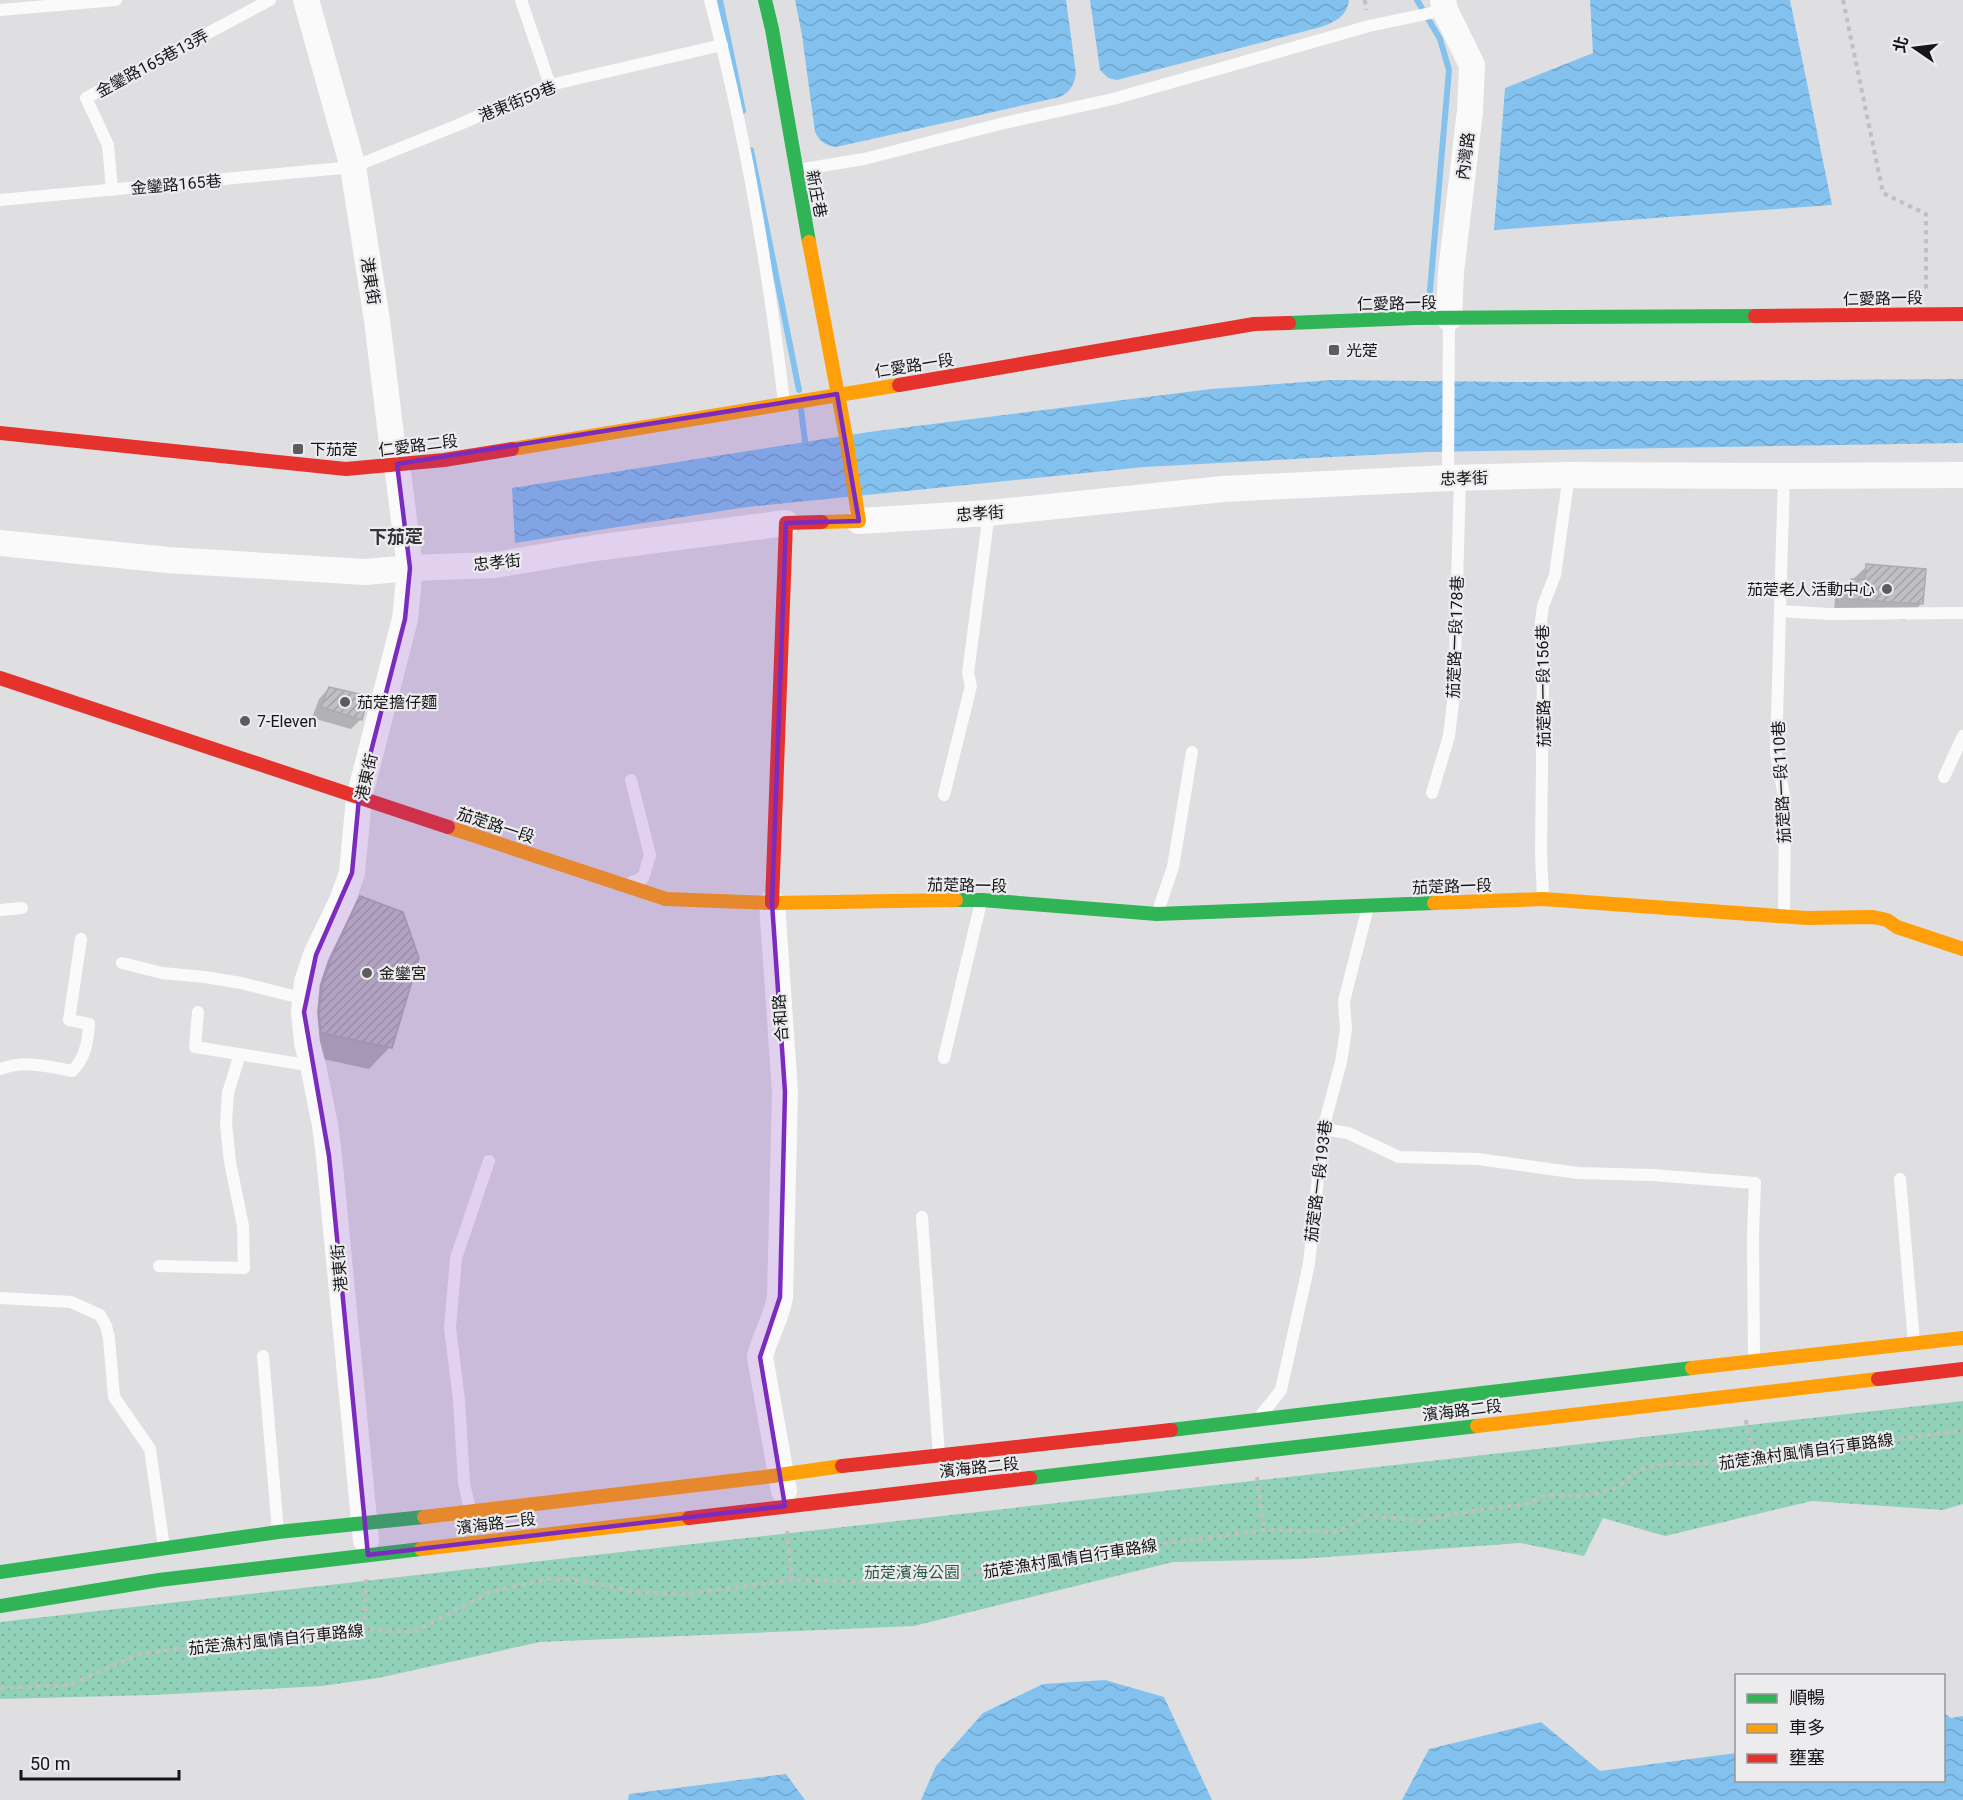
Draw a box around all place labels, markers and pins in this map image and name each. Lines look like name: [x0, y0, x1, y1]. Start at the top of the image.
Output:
place label: 光萣: [1346, 341, 1378, 360]
marker: 光萣: [1327, 343, 1341, 357]
place label: 下茄萣: [310, 440, 358, 459]
marker: 下茄萣: [291, 442, 305, 456]
place label: 茄萣老人活動中心: [1747, 580, 1875, 599]
marker: 茄萣老人活動中心: [1880, 582, 1894, 596]
place label: 茄萣擔仔麵: [357, 693, 437, 712]
marker: 茄萣擔仔麵: [338, 695, 352, 709]
place label: 7-Eleven: [257, 712, 317, 731]
marker: 7-Eleven: [238, 714, 252, 728]
place label: 金鑾宮: [379, 964, 427, 983]
marker: 金鑾宮: [360, 966, 374, 980]

